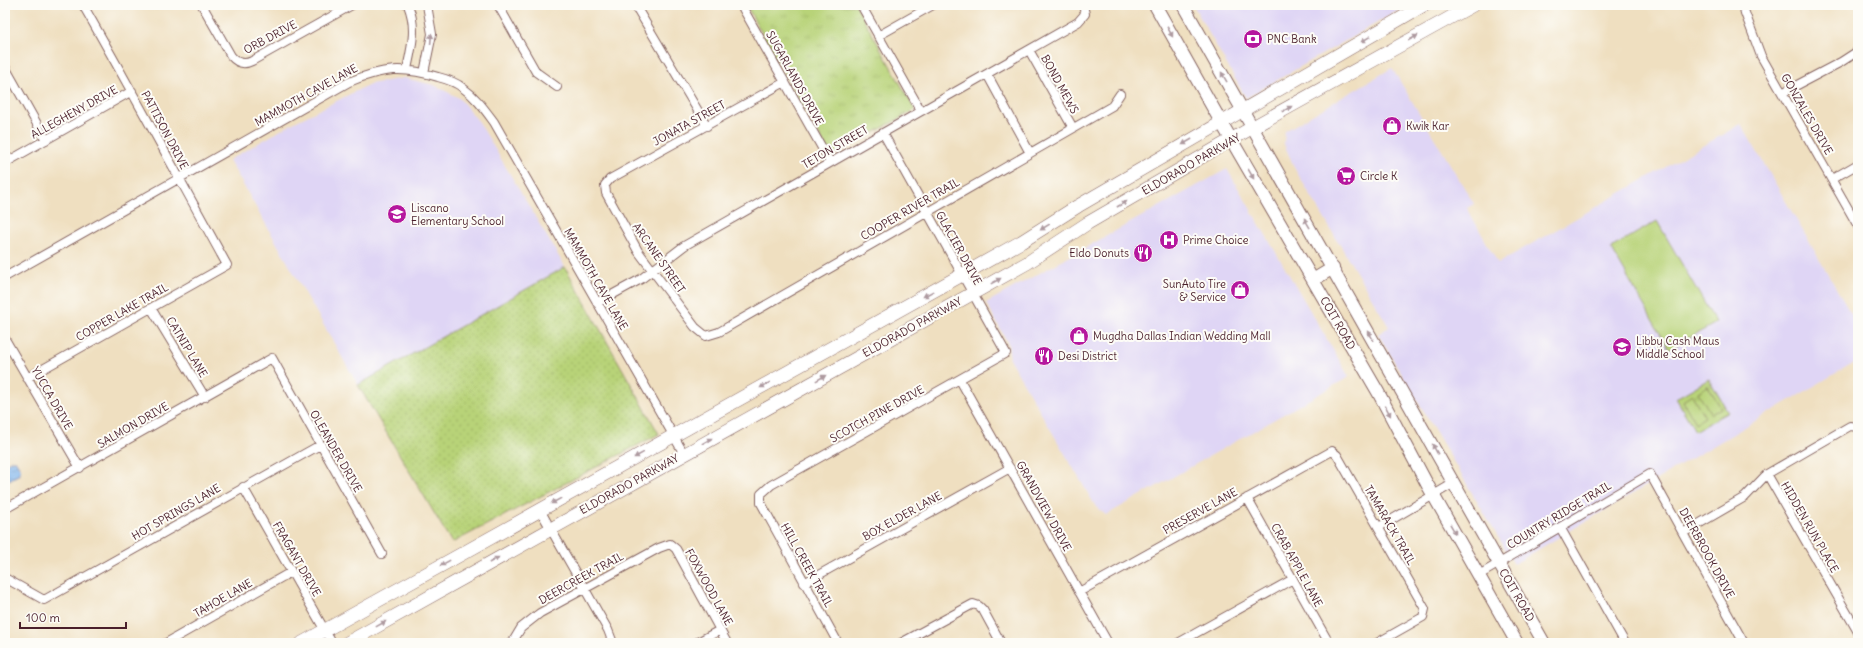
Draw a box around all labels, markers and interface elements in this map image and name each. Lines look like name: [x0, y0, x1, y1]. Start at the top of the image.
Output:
street label: ORB DRIVE: [241, 17, 299, 57]
one-way arrow: [1166, 26, 1173, 38]
street label: SUGARLANDS DRIVE: [763, 28, 827, 128]
bank icon: PNC Bank: [1242, 28, 1264, 50]
place label: PNC Bank: [1267, 32, 1317, 46]
one-way arrow: [428, 33, 434, 45]
one-way arrow: [1407, 35, 1419, 42]
one-way arrow: [1360, 36, 1372, 43]
street label: BOND MEWS: [1038, 52, 1082, 116]
street label: MAMMOTH CAVE LANE: [252, 61, 360, 129]
one-way arrow: [1220, 71, 1227, 83]
street label: GONZALES DRIVE: [1778, 71, 1836, 157]
street label: ALLEGHENY DRIVE: [28, 82, 120, 142]
street label: PATTISON DRIVE: [138, 88, 192, 172]
street label: JONATA STREET: [650, 97, 728, 149]
one-way arrow: [1281, 105, 1293, 112]
shop icon: Kwik Kar: [1381, 115, 1403, 137]
place label: Kwik Kar: [1406, 119, 1450, 133]
street label: TETON STREET: [800, 122, 871, 172]
street label: ELDORADO PARKWAY: [1139, 130, 1243, 198]
one-way arrow: [1181, 139, 1193, 146]
supermarket icon: Circle K: [1335, 165, 1357, 187]
one-way arrow: [1248, 168, 1255, 180]
place label: Circle K: [1360, 169, 1398, 183]
street label: COOPER RIVER TRAIL: [858, 175, 962, 243]
one-way arrow: [1116, 200, 1128, 207]
place label: Liscano Elementary School: [411, 201, 504, 228]
school or university icon: Liscano Elementary School: [386, 203, 408, 225]
street label: GLACIER DRIVE: [933, 209, 985, 287]
one-way arrow: [1304, 217, 1311, 229]
street label: ARCANE STREET: [630, 220, 689, 296]
one-way arrow: [1039, 223, 1051, 230]
street label: MAMMOTH CAVE LANE: [561, 226, 631, 332]
hospital icon: Prime Choice: [1158, 229, 1180, 251]
place label: Prime Choice: [1183, 233, 1248, 247]
restaurant icon: Eldo Donuts: [1132, 242, 1154, 264]
place label: Eldo Donuts: [1069, 246, 1129, 260]
one-way arrow: [990, 277, 1002, 284]
place label: SunAuto Tire & Service: [1163, 277, 1226, 304]
shop icon: SunAuto Tire & Service: [1229, 279, 1251, 301]
street label: COPPER LAKE TRAIL: [73, 280, 171, 344]
one-way arrow: [922, 291, 934, 297]
street label: ELDORADO PARKWAY: [860, 294, 964, 360]
street label: COIT ROAD: [1317, 294, 1359, 352]
street label: CATNIP LANE: [163, 314, 211, 380]
shop icon: Mugdha Dallas Indian Wedding Mall: [1068, 325, 1090, 347]
place label: Mugdha Dallas Indian Wedding Mall: [1093, 329, 1270, 343]
one-way arrow: [1368, 330, 1375, 342]
place label: Libby Cash Maus Middle School: [1636, 334, 1719, 361]
school or university icon: Libby Cash Maus Middle School: [1611, 336, 1633, 358]
restaurant icon: Desi District: [1033, 345, 1055, 367]
place label: Desi District: [1058, 349, 1117, 363]
street label: YUCCA DRIVE: [28, 364, 76, 432]
one-way arrow: [815, 374, 827, 381]
one-way arrow: [759, 381, 771, 388]
street label: SCOTCH PINE DRIVE: [828, 382, 926, 446]
street label: SALMON DRIVE: [95, 399, 171, 451]
one-way arrow: [1384, 405, 1391, 416]
street label: OLEANDER DRIVE: [307, 407, 365, 495]
one-way arrow: [701, 438, 713, 444]
one-way arrow: [1432, 443, 1439, 455]
street label: ELDORADO PARKWAY: [577, 451, 681, 517]
one-way arrow: [633, 452, 644, 459]
street label: GRANDVIEW DRIVE: [1013, 458, 1075, 554]
street label: COUNTRY RIDGE TRAIL: [1504, 478, 1614, 552]
street label: HIDDEN RUN PLACE: [1778, 479, 1842, 575]
street label: HOT SPRINGS LANE: [129, 481, 223, 543]
street label: TAMARACK TRAIL: [1362, 483, 1418, 567]
street label: PRESERVE LANE: [1160, 485, 1240, 537]
street label: BOX ELDER LANE: [860, 488, 944, 544]
one-way arrow: [550, 498, 562, 505]
street label: DEERBROOK DRIVE: [1676, 505, 1738, 601]
street label: FRAGANT DRIVE: [270, 519, 324, 599]
street label: HILL CREEK TRAIL: [778, 520, 836, 610]
street label: CRAB APPLE LANE: [1268, 521, 1326, 609]
one-way arrow: [1449, 523, 1456, 535]
street label: FOXWOOD LANE: [682, 546, 736, 628]
street label: DEERCREEK TRAIL: [536, 549, 626, 607]
one-way arrow: [488, 557, 500, 563]
one-way arrow: [439, 559, 451, 566]
street label: COIT ROAD: [1496, 566, 1538, 624]
street label: TAHOE LANE: [191, 576, 255, 620]
scale bar: [20, 604, 126, 630]
text: 100 m: [26, 610, 60, 625]
one-way arrow: [375, 620, 387, 627]

